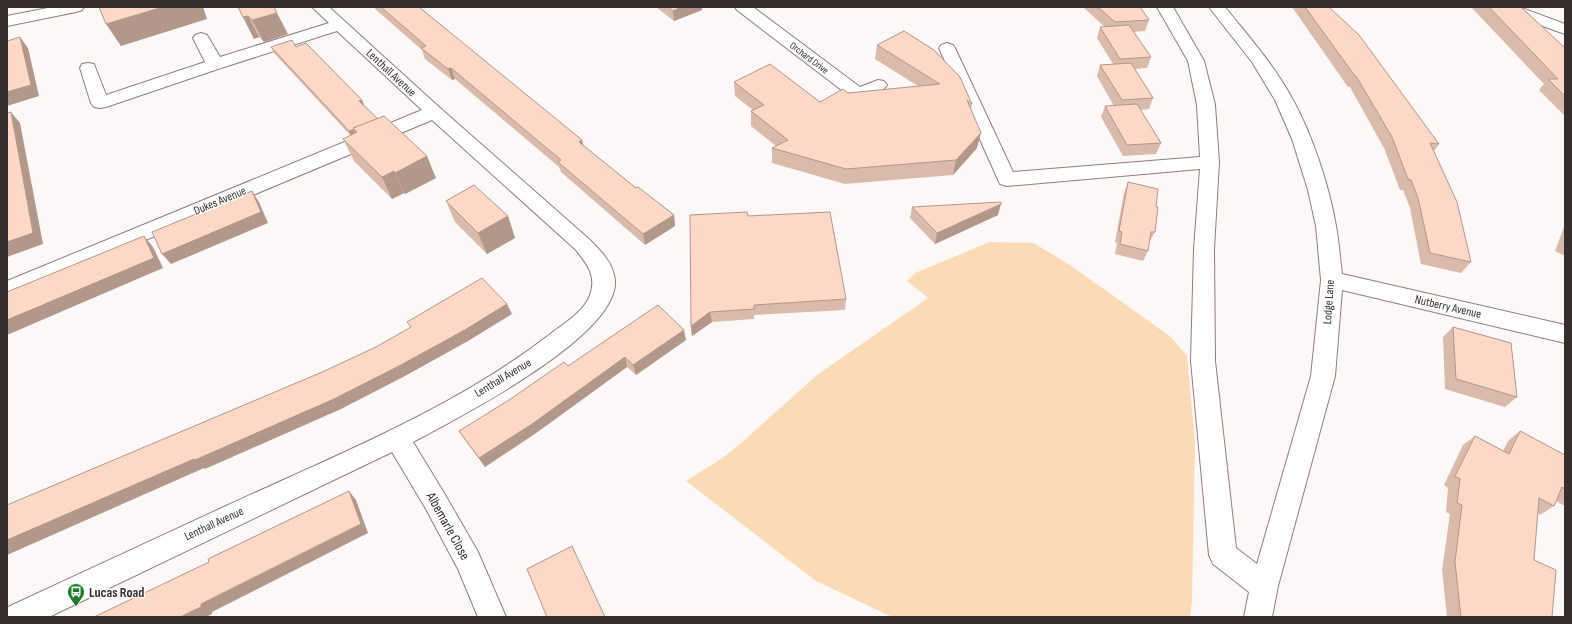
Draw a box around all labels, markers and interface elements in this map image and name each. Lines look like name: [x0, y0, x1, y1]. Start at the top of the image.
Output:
street label: Orchard Drive: [787, 39, 831, 77]
street label: Lenthall Avenue: [363, 46, 419, 100]
street label: Dukes Avenue: [191, 183, 249, 219]
street label: Lodge Lane: [1320, 279, 1338, 325]
street label: Nutberry Avenue: [1413, 292, 1483, 322]
street label: Lenthall Avenue: [472, 355, 534, 401]
street label: Albemarle Close: [422, 488, 474, 563]
street label: Lenthall Avenue: [182, 504, 246, 544]
bus stop icon: Lucas Road: [66, 582, 86, 607]
place label: Lucas Road: [89, 584, 144, 601]

